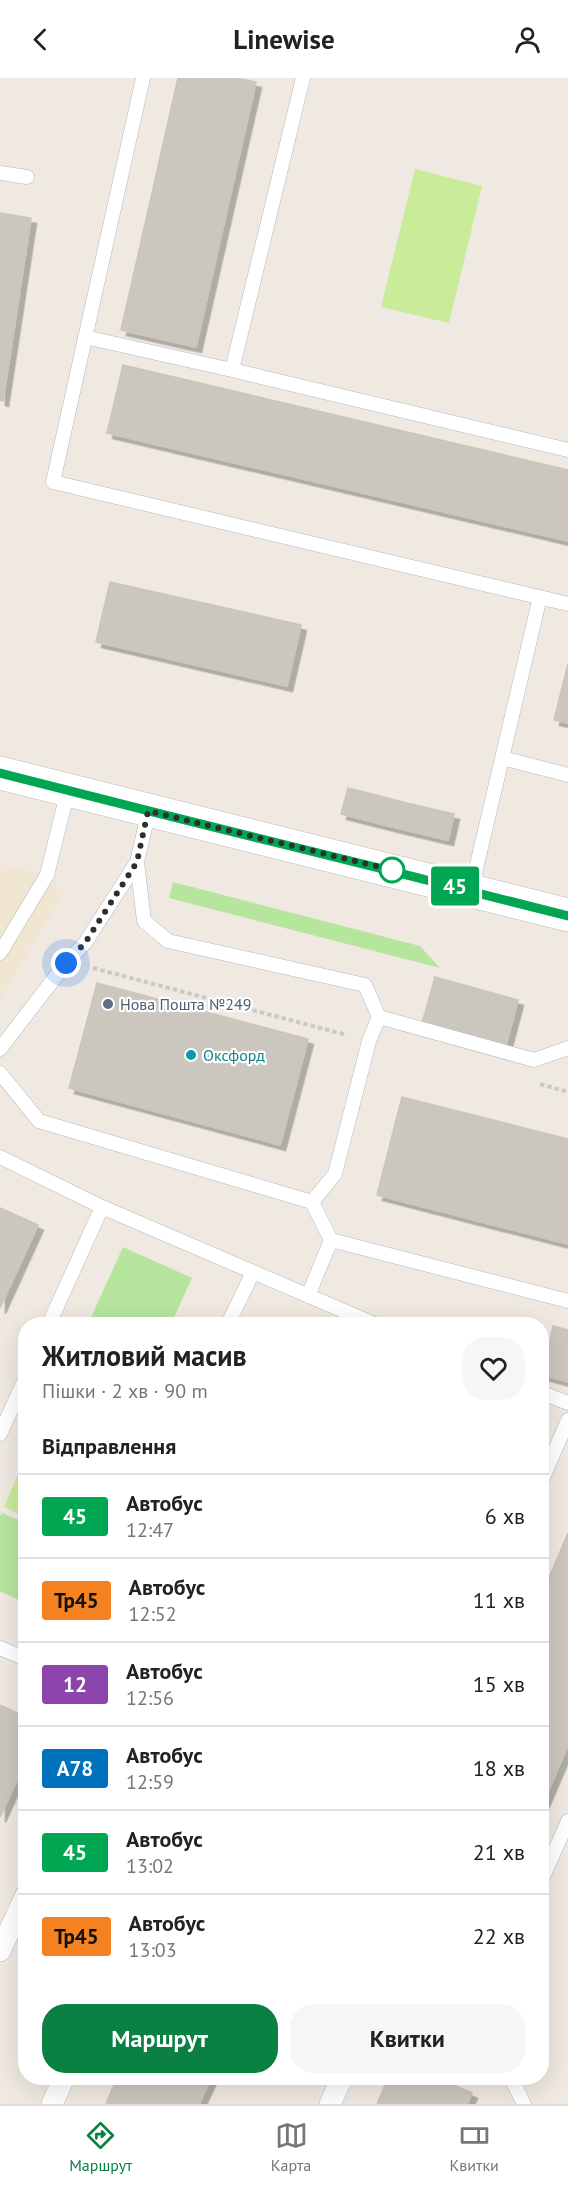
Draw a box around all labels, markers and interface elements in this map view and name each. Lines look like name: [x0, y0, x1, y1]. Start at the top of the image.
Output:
text: Linewise: [233, 22, 335, 56]
icon: back: [24, 23, 57, 56]
icon: person: [511, 23, 544, 56]
unlabelled marker: [379, 857, 405, 883]
line badge: 45: [428, 866, 482, 906]
text: 45: [443, 873, 467, 900]
your location: [51, 948, 81, 978]
place label: Нова Пошта №249: [120, 994, 252, 1014]
marker: Нова Пошта №249: [101, 997, 115, 1011]
place label: Оксфорд: [203, 1045, 265, 1065]
marker: Оксфорд: [184, 1048, 198, 1062]
text: Житловий масив: [42, 1337, 247, 1374]
button: heart: [462, 1337, 525, 1400]
text: Пішки · 2 хв · 90 m: [42, 1378, 208, 1404]
text: Відправлення: [42, 1432, 176, 1460]
text: Автобус: [126, 1489, 203, 1517]
text: 6 хв: [485, 1502, 525, 1530]
text: 45: [63, 1503, 87, 1530]
text: 12:47: [126, 1517, 174, 1543]
text: Автобус: [129, 1573, 205, 1601]
text: 11 хв: [473, 1586, 525, 1614]
text: Тр45: [54, 1587, 99, 1614]
text: 12:52: [129, 1601, 177, 1627]
text: Автобус: [126, 1657, 203, 1685]
text: 15 хв: [473, 1670, 525, 1698]
text: 12: [63, 1671, 87, 1698]
text: 12:56: [126, 1685, 174, 1711]
text: Автобус: [126, 1741, 203, 1769]
text: 18 хв: [473, 1754, 525, 1782]
text: А78: [57, 1755, 93, 1782]
text: 12:59: [126, 1769, 174, 1795]
text: Автобус: [126, 1825, 203, 1853]
text: 21 хв: [473, 1838, 525, 1866]
text: 45: [63, 1839, 87, 1866]
text: 13:02: [126, 1853, 174, 1879]
text: Автобус: [129, 1909, 205, 1937]
text: 22 хв: [473, 1922, 525, 1950]
text: Тр45: [54, 1923, 99, 1950]
text: 13:03: [129, 1937, 177, 1963]
button: Маршрут: [42, 2004, 278, 2073]
button: Квитки: [290, 2004, 525, 2073]
tab: Маршрут: [69, 2119, 132, 2175]
tab: Карта: [271, 2119, 311, 2175]
tab: Квитки: [450, 2119, 499, 2175]

